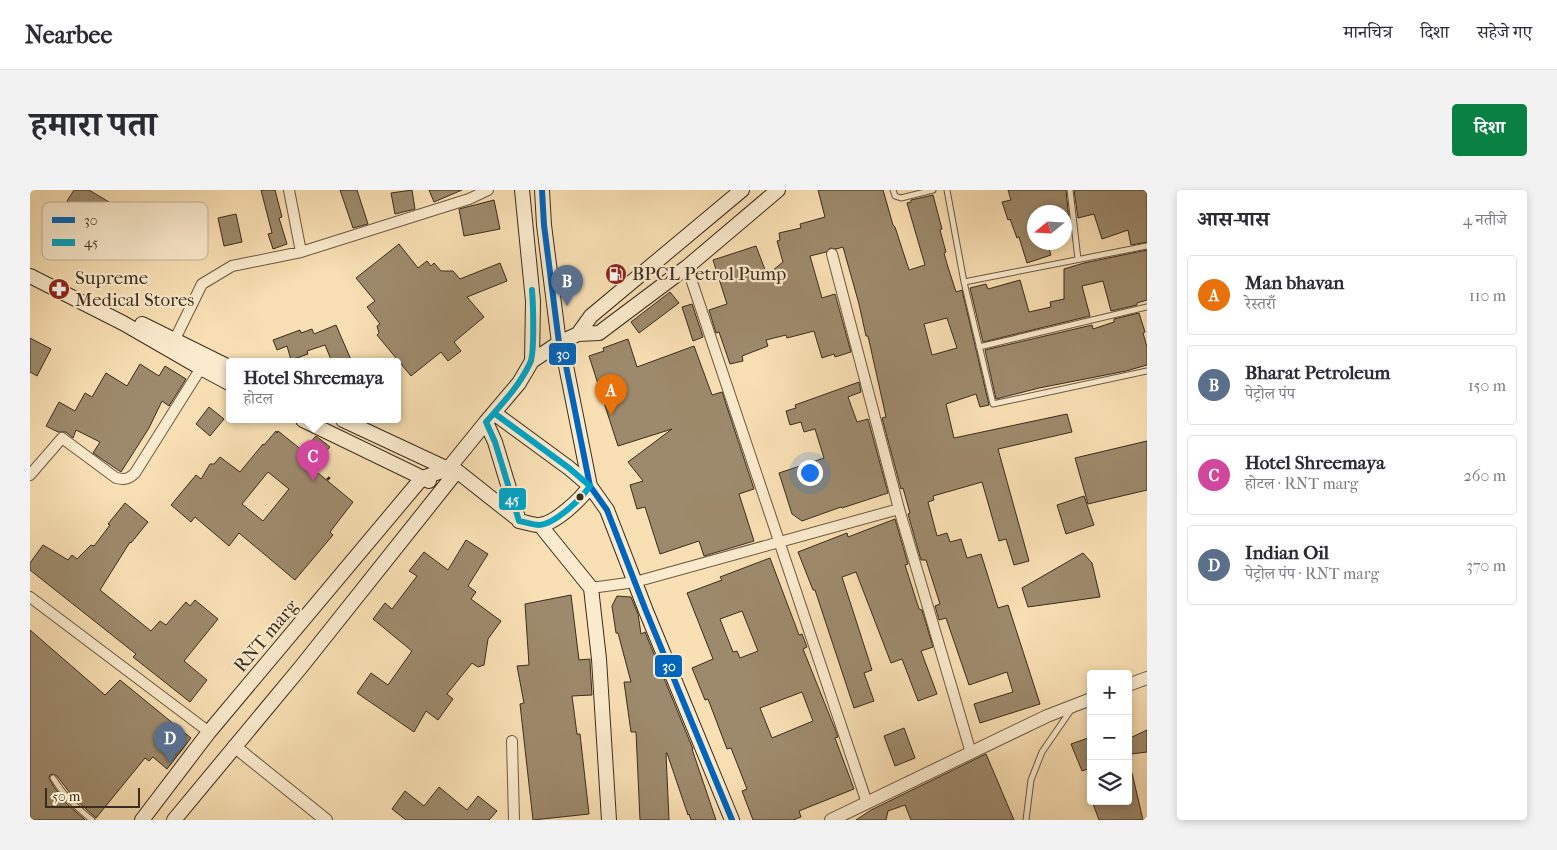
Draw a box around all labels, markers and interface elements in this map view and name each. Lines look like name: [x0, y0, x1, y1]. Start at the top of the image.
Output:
text: Nearbee: [25, 21, 112, 49]
text: मानचित्र: [1344, 22, 1392, 43]
text: दिशा: [1420, 22, 1449, 43]
text: सहेजे गए: [1477, 22, 1532, 43]
text: हमारा पता: [30, 104, 157, 145]
button: दिशा: [1452, 104, 1527, 156]
legend: [42, 202, 208, 260]
north arrow: [1027, 205, 1072, 250]
text: आस-पास: [1197, 207, 1269, 231]
text: 4 नतीजे: [1463, 210, 1507, 229]
text: 30: [84, 212, 97, 229]
text: 45: [84, 234, 98, 251]
fuel station icon: BPCL Petrol Pump: [604, 262, 628, 286]
place label: BPCL Petrol Pump: [632, 263, 786, 285]
pin: B: [551, 265, 583, 306]
place label: Supreme Medical Stores: [75, 267, 194, 311]
text: Man bhavan: [1245, 272, 1344, 294]
pharmacy icon: Supreme Medical Stores: [47, 277, 71, 301]
text: A: [1209, 286, 1219, 305]
text: 110 m: [1469, 286, 1506, 305]
text: रेस्तराँ: [1245, 294, 1276, 313]
line badge: 30: [548, 342, 577, 366]
text: 30: [556, 346, 570, 363]
popup: [226, 358, 401, 423]
text: Bharat Petroleum: [1245, 362, 1390, 384]
text: Hotel Shreemaya: [244, 367, 383, 389]
pin: A: [595, 374, 627, 415]
text: B: [1209, 376, 1219, 395]
text: 150 m: [1468, 376, 1506, 395]
text: पेट्रोल पंप: [1245, 384, 1295, 403]
text: होटल: [244, 389, 273, 408]
pin: C: [297, 440, 329, 481]
text: Hotel Shreemaya: [1245, 452, 1385, 474]
your location: [797, 460, 823, 486]
text: C: [1209, 466, 1219, 485]
text: 260 m: [1464, 466, 1506, 485]
text: होटल · RNT marg: [1245, 474, 1358, 493]
line badge: 45: [498, 487, 527, 511]
text: 45: [504, 491, 519, 508]
unlabelled marker: [575, 492, 585, 502]
text: Indian Oil: [1245, 542, 1329, 564]
text: D: [1208, 556, 1220, 575]
text: 370 m: [1466, 556, 1506, 575]
text: पेट्रोल पंप · RNT marg: [1245, 564, 1379, 583]
street label: RNT marg: [229, 595, 303, 677]
line badge: 30: [654, 654, 683, 678]
text: 30: [662, 658, 676, 675]
map controls: [1087, 670, 1132, 805]
button: +: [1087, 670, 1132, 715]
button: −: [1087, 715, 1132, 760]
pin: D: [154, 722, 186, 763]
button: layers: [1087, 760, 1132, 805]
scale bar: [45, 785, 140, 808]
text: 50 m: [52, 788, 80, 805]

